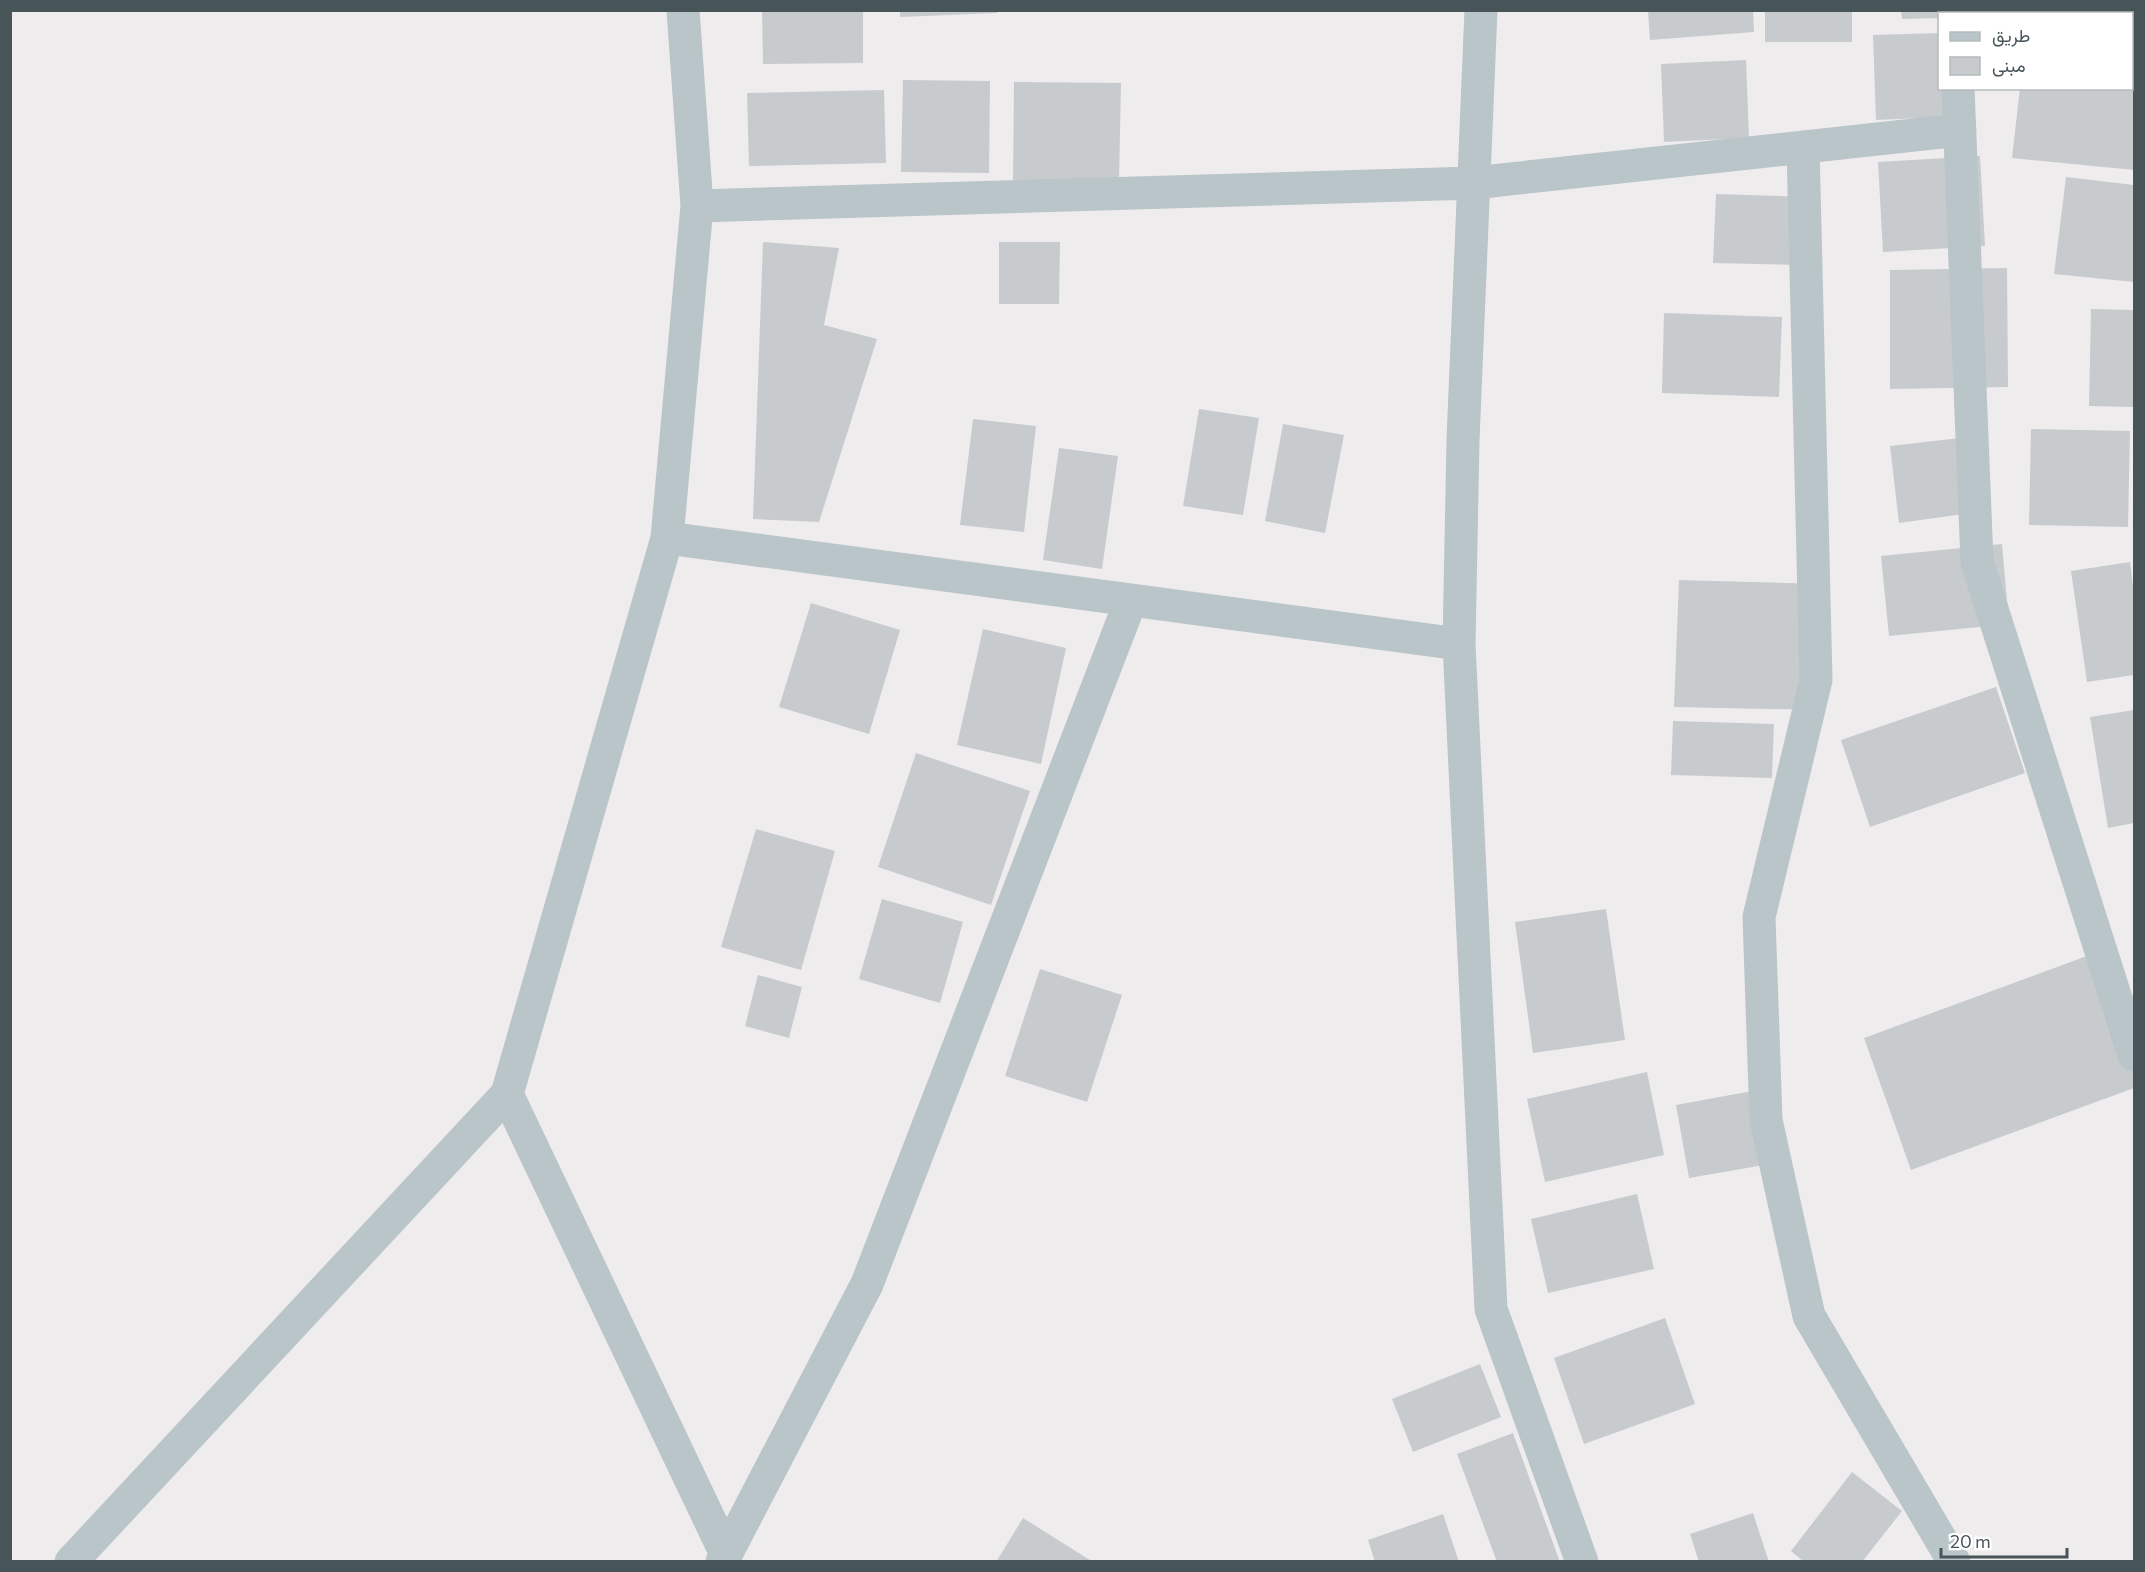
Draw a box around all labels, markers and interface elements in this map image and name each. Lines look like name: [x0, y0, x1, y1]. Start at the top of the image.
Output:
legend: [1938, 12, 2133, 90]
text: طريق: [1992, 24, 2030, 47]
text: مبنى: [1992, 54, 2026, 77]
scale bar: [1941, 1521, 2067, 1559]
text: 20 m: [1950, 1530, 1991, 1552]

